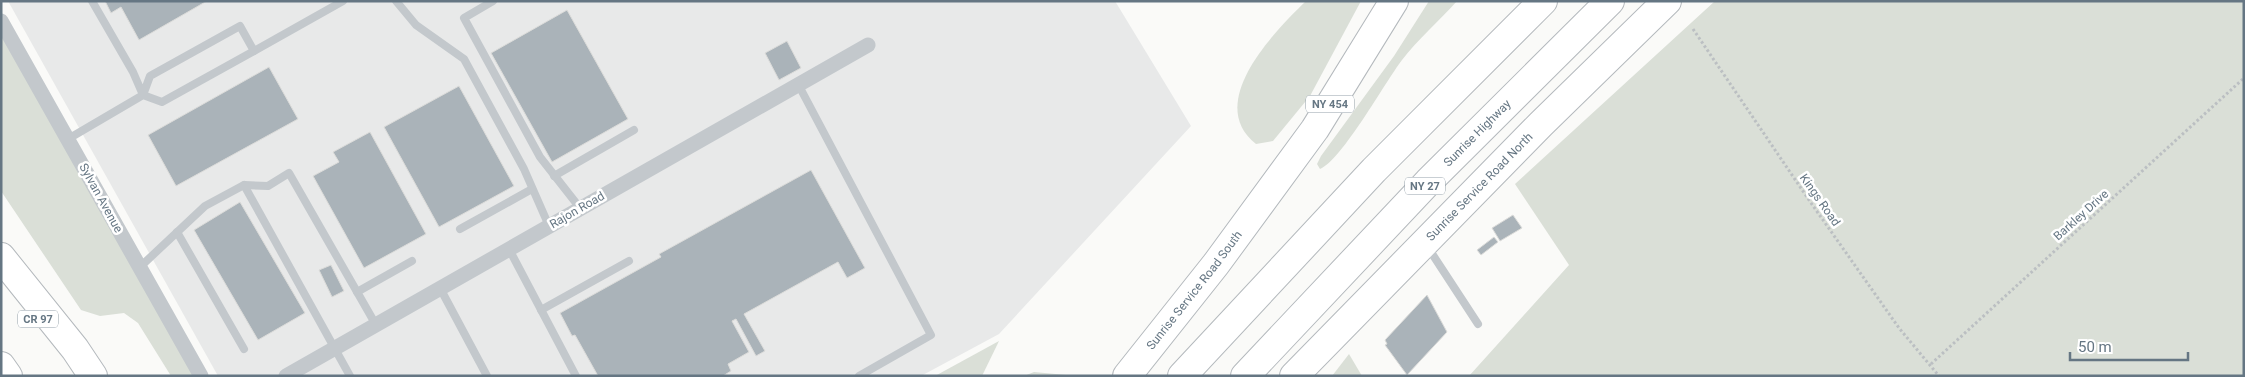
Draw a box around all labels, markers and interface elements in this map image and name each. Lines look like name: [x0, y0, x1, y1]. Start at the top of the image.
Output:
road number: NY 454: [1306, 96, 1354, 112]
street label: Sunrise Highway: [1441, 97, 1514, 169]
street label: Sunrise Service Road North: [1423, 130, 1536, 244]
street label: Sylvan Avenue: [76, 161, 126, 235]
street label: Kings Road: [1797, 171, 1843, 229]
road number: NY 27: [1405, 178, 1445, 195]
street label: Barkley Drive: [2051, 187, 2111, 243]
street label: Rajon Road: [547, 189, 607, 231]
street label: Sunrise Service Road South: [1144, 228, 1245, 352]
road number: CR 97: [18, 310, 58, 328]
scale bar: [2070, 330, 2188, 362]
text: 50 m: [2078, 338, 2112, 356]

